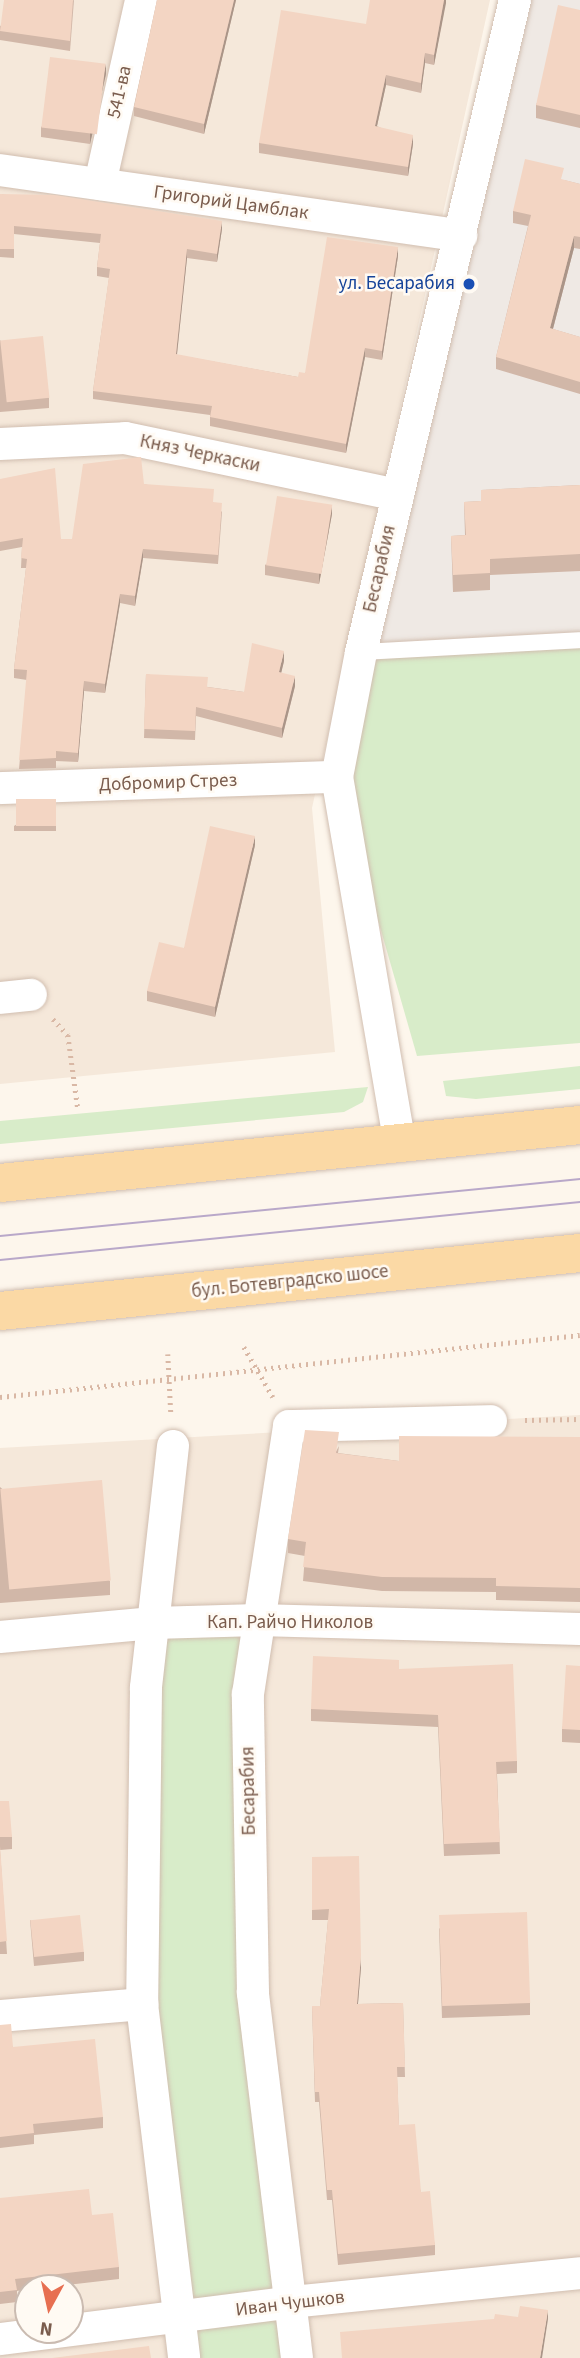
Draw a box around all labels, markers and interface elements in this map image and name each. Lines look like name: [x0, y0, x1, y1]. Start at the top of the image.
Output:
street label: 541-ва: [103, 63, 137, 121]
street label: Григорий Цамблак: [152, 181, 310, 225]
place label: ул. Бесарабия: [338, 273, 455, 295]
marker: ул. Бесарабия: [461, 276, 477, 292]
street label: Княз Черкаски: [138, 430, 262, 478]
street label: Бесарабия: [359, 523, 401, 615]
street label: Добромир Стрез: [98, 769, 238, 797]
street label: бул. Ботевградско шосе: [190, 1260, 390, 1304]
street label: Кап. Райчо Николов: [207, 1612, 373, 1634]
street label: Бесарабия: [237, 1746, 261, 1836]
north arrow: [14, 2274, 84, 2344]
street label: Иван Чушков: [234, 2286, 346, 2322]
text: N: [38, 2314, 54, 2343]

